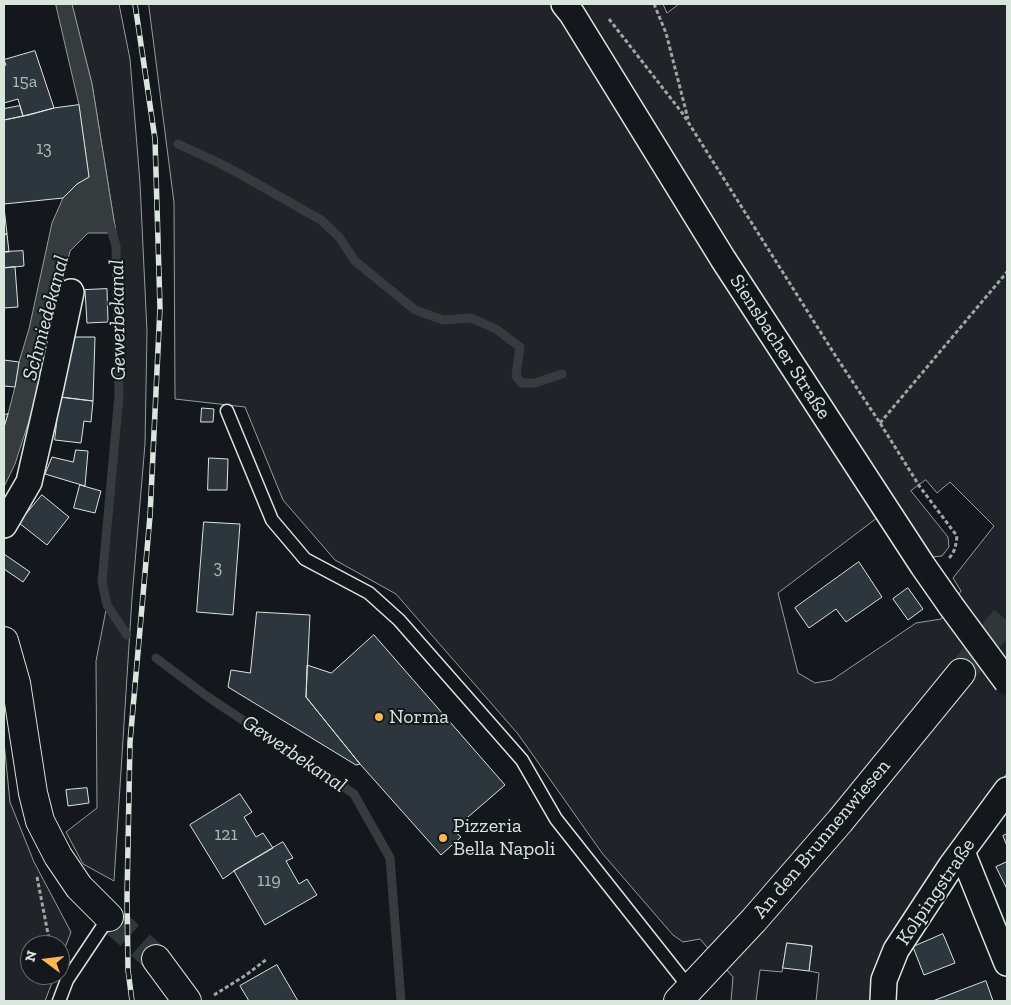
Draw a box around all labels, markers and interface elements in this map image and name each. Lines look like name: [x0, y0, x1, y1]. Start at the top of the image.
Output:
house number: 15a: [13, 71, 37, 93]
house number: 13: [36, 138, 52, 160]
water label: Schmiedekanal: [17, 253, 75, 383]
water label: Gewerbekanal: [104, 259, 132, 381]
street label: Siensbacher Straße: [724, 270, 836, 424]
house number: 3: [214, 557, 222, 579]
place label: Norma: [389, 705, 449, 729]
water label: Gewerbekanal: [237, 710, 351, 798]
marker: Norma: [373, 711, 385, 723]
street label: An den Brunnenwiesen: [748, 755, 896, 923]
place label: Pizzeria Bella Napoli: [453, 814, 555, 861]
house number: 121: [214, 824, 238, 846]
marker: Pizzeria Bella Napoli: [437, 832, 449, 844]
street label: Kolpingstraße: [891, 834, 981, 950]
house number: 119: [257, 870, 281, 892]
north arrow: [20, 935, 70, 985]
text: N: [21, 949, 41, 964]

